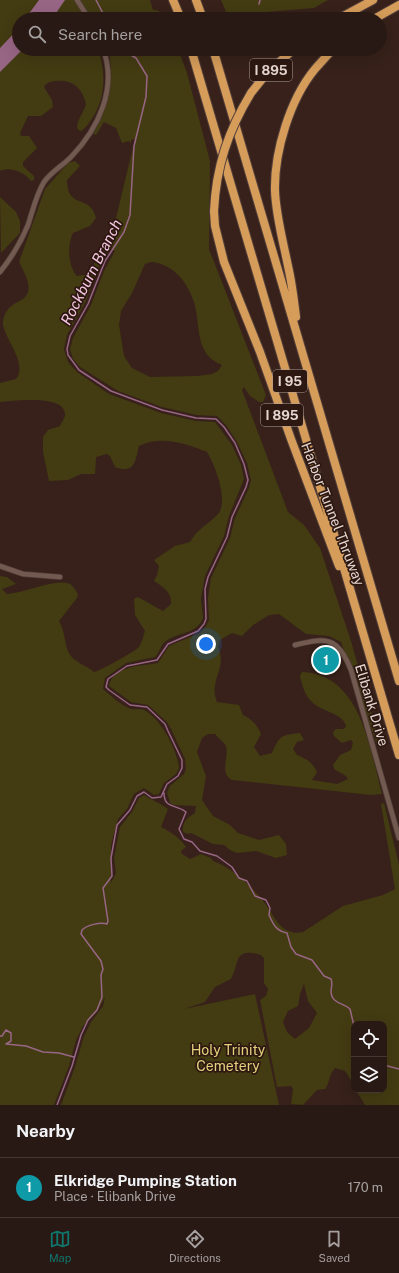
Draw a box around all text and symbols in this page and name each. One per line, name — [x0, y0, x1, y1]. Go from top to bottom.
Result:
search box — [12, 12, 387, 56]
icon: search — [26, 23, 48, 45]
text: Search here — [58, 26, 142, 43]
road number: I 895 — [250, 59, 292, 81]
water label: Rockburn Branch — [57, 216, 125, 328]
road number: I 95 — [273, 370, 307, 392]
road number: I 895 — [261, 404, 303, 426]
street label: Harbor Tunnel Thruway — [298, 440, 368, 588]
your location — [196, 634, 216, 654]
pin: 1 — [313, 645, 339, 675]
street label: Elibank Drive — [352, 662, 392, 748]
map controls — [351, 1021, 387, 1093]
button: locate — [351, 1021, 387, 1057]
park label: Holy Trinity Cemetery — [191, 1042, 266, 1074]
button: layers — [351, 1057, 387, 1093]
text: Nearby — [16, 1121, 75, 1141]
text: Elkridge Pumping Station — [54, 1172, 237, 1189]
text: 1 — [26, 1180, 32, 1195]
text: 170 m — [348, 1180, 383, 1195]
text: Place · Elibank Drive — [54, 1189, 176, 1204]
tab: Map — [49, 1228, 71, 1264]
tab: Directions — [169, 1228, 221, 1264]
tab: Saved — [319, 1228, 350, 1264]

